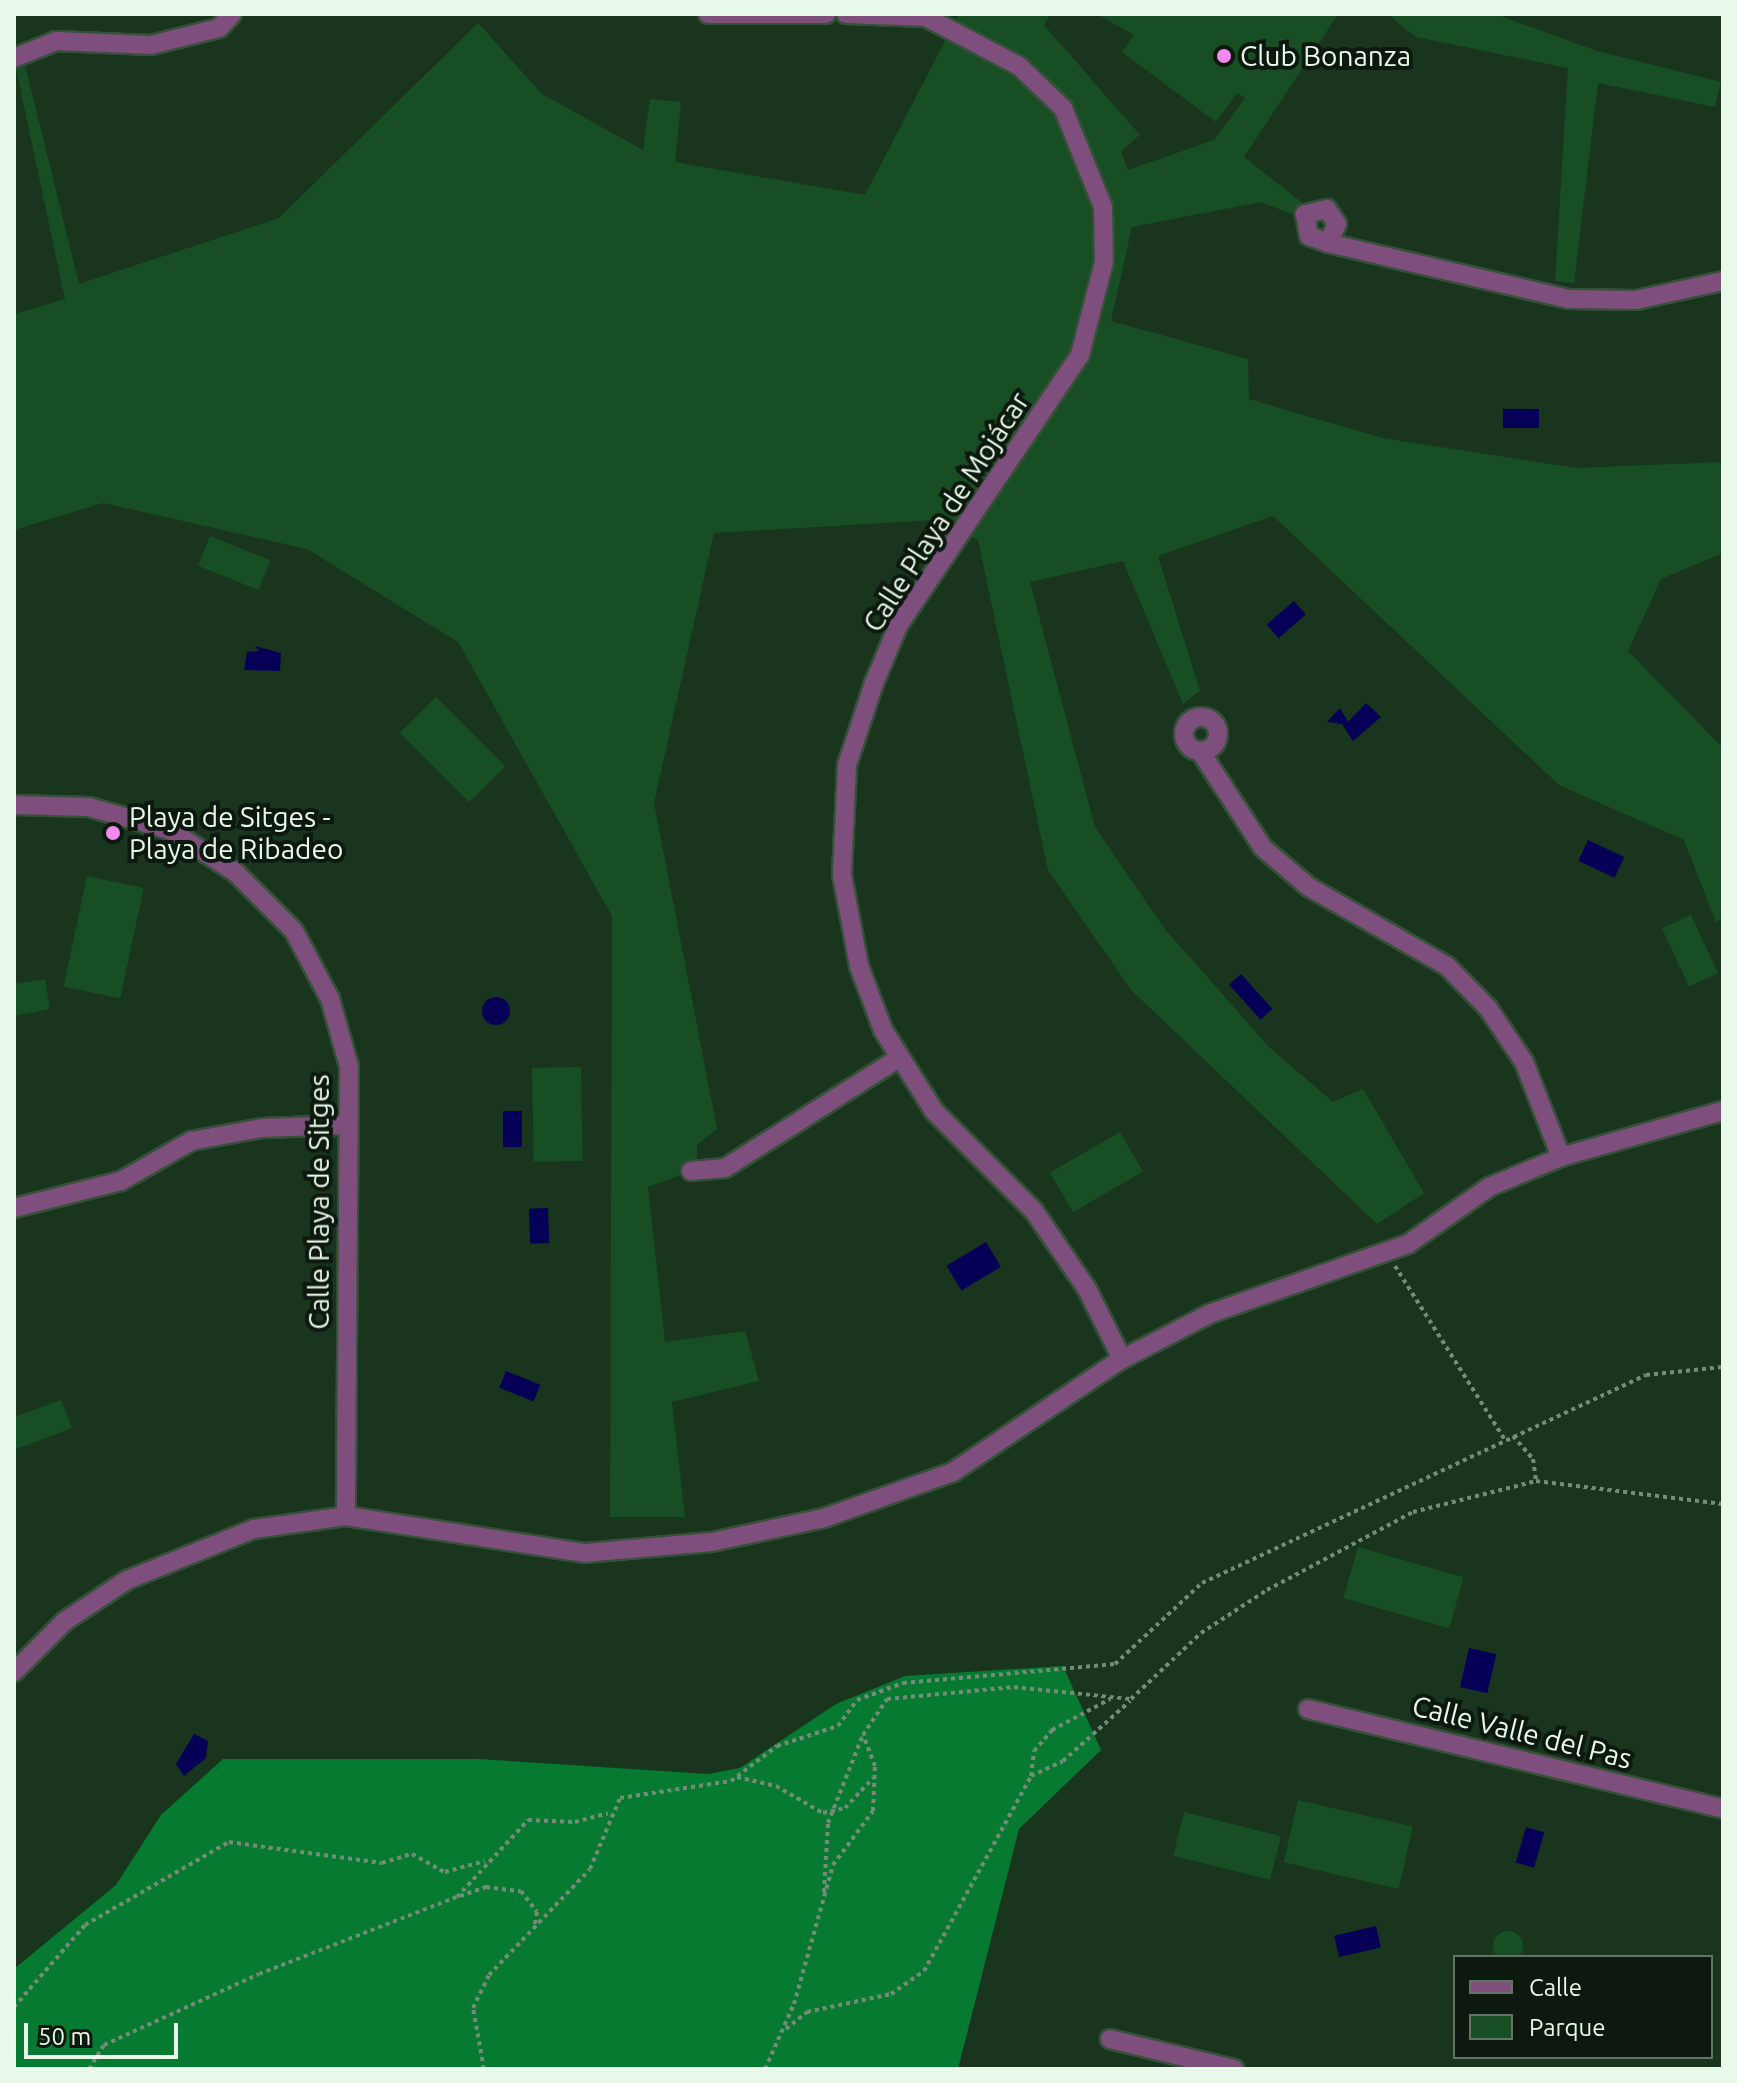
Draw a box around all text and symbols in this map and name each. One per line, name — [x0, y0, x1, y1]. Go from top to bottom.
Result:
place label: Club Bonanza — [1240, 39, 1411, 73]
marker: Club Bonanza — [1215, 47, 1233, 65]
street label: Calle Playa de Mojácar — [856, 386, 1036, 638]
place label: Playa de Sitges - Playa de Ribadeo — [129, 800, 343, 866]
marker: Playa de Sitges - Playa de Ribadeo — [104, 824, 122, 842]
street label: Calle Playa de Sitges — [302, 1074, 336, 1330]
street label: Calle Valle del Pas — [1409, 1688, 1635, 1776]
legend — [1453, 1955, 1713, 2059]
text: Calle — [1529, 1974, 1582, 2001]
scale bar — [28, 2007, 182, 2057]
text: Parque — [1529, 2014, 1606, 2041]
text: 50 m — [38, 2023, 91, 2050]

